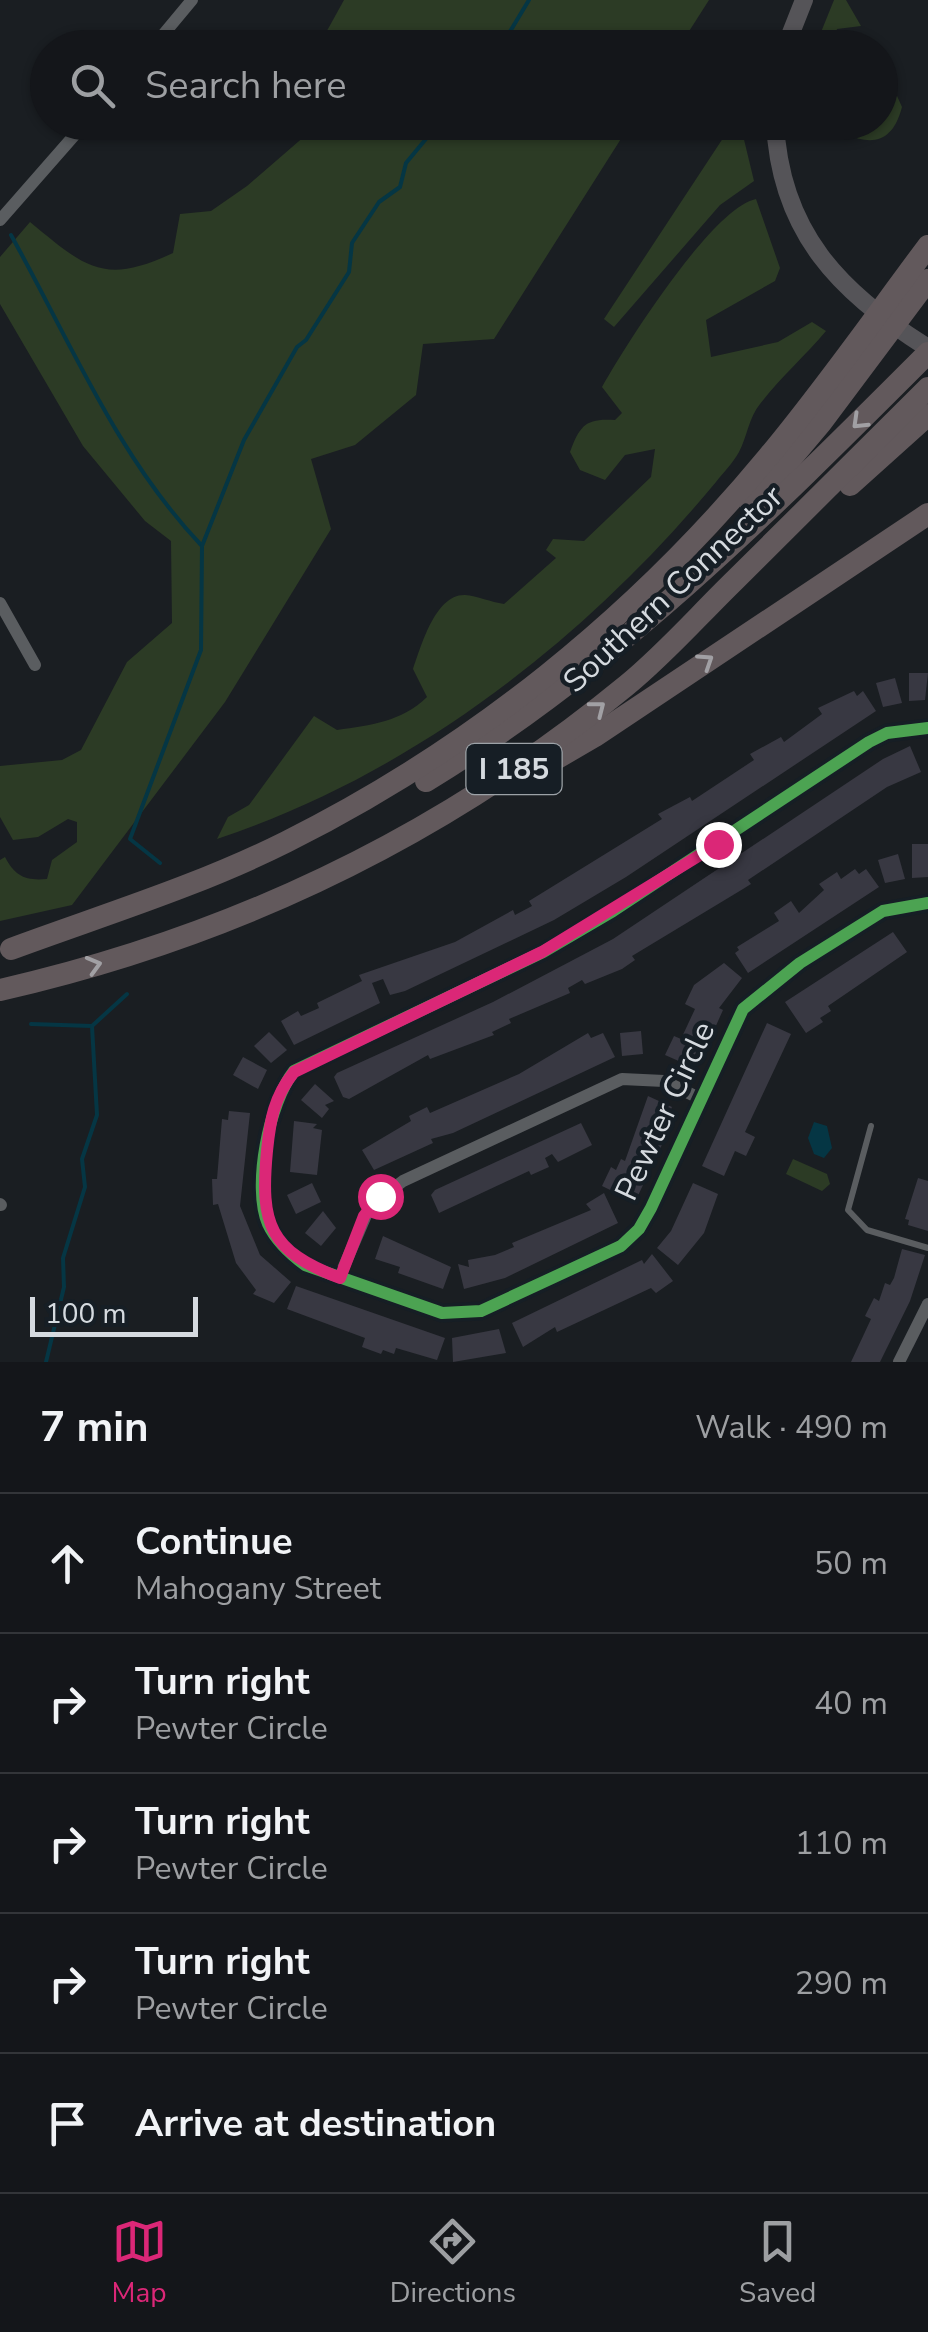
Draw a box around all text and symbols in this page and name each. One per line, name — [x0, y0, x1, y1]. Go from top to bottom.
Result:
search box — [30, 30, 898, 140]
icon: search — [65, 58, 120, 113]
text: Search here — [145, 60, 346, 111]
one-way arrow — [852, 410, 870, 428]
street label: Southern Connector — [554, 475, 793, 702]
one-way arrow — [695, 655, 714, 673]
one-way arrow — [587, 702, 605, 719]
road number: I 185 — [466, 744, 562, 794]
route end — [696, 822, 742, 868]
one-way arrow — [85, 956, 103, 977]
street label: Pewter Circle — [605, 1015, 725, 1207]
route start — [358, 1174, 404, 1220]
scale bar — [30, 1292, 198, 1336]
text: 100 m — [45, 1295, 127, 1333]
text: 7 min — [40, 1399, 149, 1456]
text: Walk · 490 m — [695, 1406, 888, 1449]
text: Continue — [135, 1516, 293, 1567]
icon: ahead — [40, 1536, 95, 1591]
text: 50 m — [814, 1542, 888, 1585]
text: Mahogany Street — [135, 1567, 381, 1610]
text: Turn right — [135, 1656, 310, 1707]
icon: right — [40, 1676, 95, 1731]
text: 40 m — [814, 1682, 888, 1725]
text: Pewter Circle — [135, 1707, 328, 1750]
text: Turn right — [135, 1796, 310, 1847]
icon: right — [40, 1816, 95, 1871]
text: 110 m — [795, 1822, 888, 1865]
text: Pewter Circle — [135, 1847, 328, 1890]
text: Turn right — [135, 1936, 310, 1987]
icon: right — [40, 1956, 95, 2011]
text: 290 m — [795, 1962, 888, 2005]
text: Pewter Circle — [135, 1987, 328, 2030]
icon: arrive — [40, 2096, 95, 2151]
text: Arrive at destination — [135, 2098, 496, 2149]
tab: Map — [112, 2214, 167, 2312]
tab: Directions — [390, 2214, 516, 2312]
tab: Saved — [739, 2214, 816, 2312]

